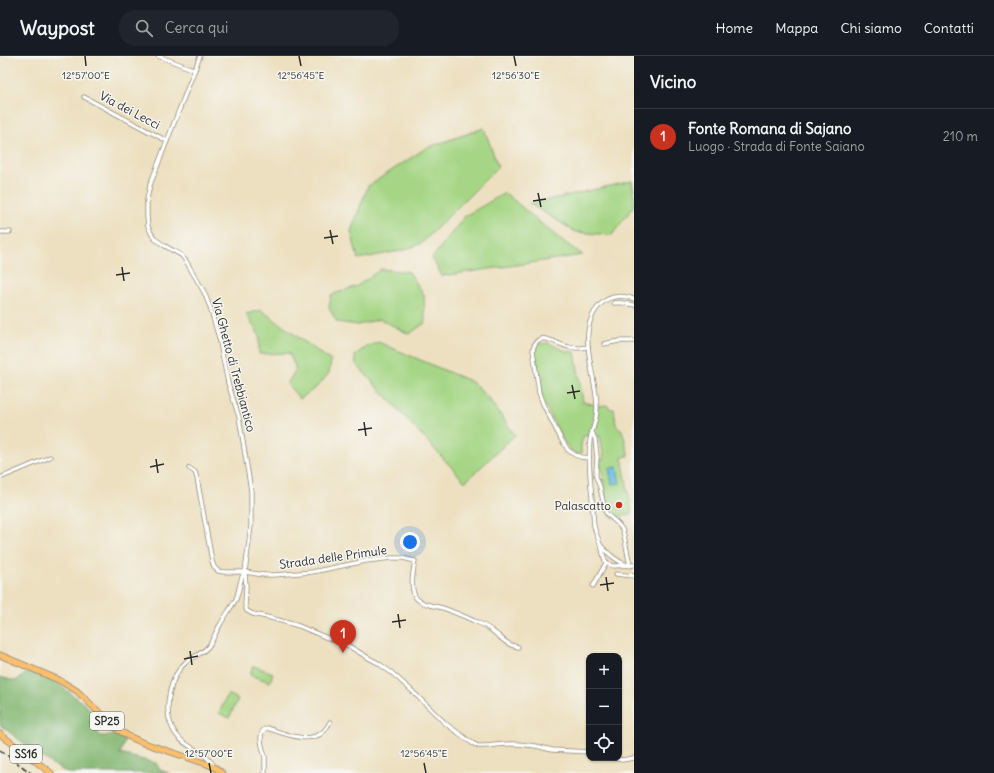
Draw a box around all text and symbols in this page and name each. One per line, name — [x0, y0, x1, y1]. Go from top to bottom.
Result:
search box — [119, 10, 399, 46]
text: Waypost — [20, 16, 95, 40]
icon: search — [133, 17, 155, 39]
text: Cerca qui — [165, 18, 228, 37]
text: Home — [715, 19, 753, 37]
text: Mappa — [775, 19, 818, 37]
text: Chi siamo — [840, 19, 902, 37]
text: Contatti — [924, 19, 974, 37]
text: 12°57'00"E — [62, 69, 110, 82]
text: 12°56'45"E — [278, 69, 324, 82]
text: 12°56'30"E — [492, 69, 540, 82]
text: Vicino — [650, 71, 696, 93]
street label: Via dei Lecci — [97, 88, 163, 132]
text: Fonte Romana di Sajano — [688, 119, 851, 138]
text: 1 — [660, 128, 666, 145]
text: 210 m — [943, 128, 978, 145]
text: Luogo · Strada di Fonte Saiano — [688, 138, 865, 155]
street label: Via Ghetto di Trebbiantico — [209, 297, 259, 434]
place label: Palascatto — [555, 498, 611, 513]
marker: Palascatto — [614, 500, 624, 510]
your location — [400, 532, 420, 552]
street label: Strada delle Primule — [278, 542, 388, 572]
pin: 1 — [330, 620, 356, 653]
map controls — [586, 653, 622, 761]
button: + — [586, 653, 622, 689]
button: − — [586, 689, 622, 725]
road number: SP25 — [90, 712, 124, 730]
button: locate — [586, 725, 622, 761]
road number: SS16 — [10, 745, 42, 763]
text: 12°57'00"E — [185, 747, 233, 760]
text: 12°56'45"E — [401, 747, 447, 760]

